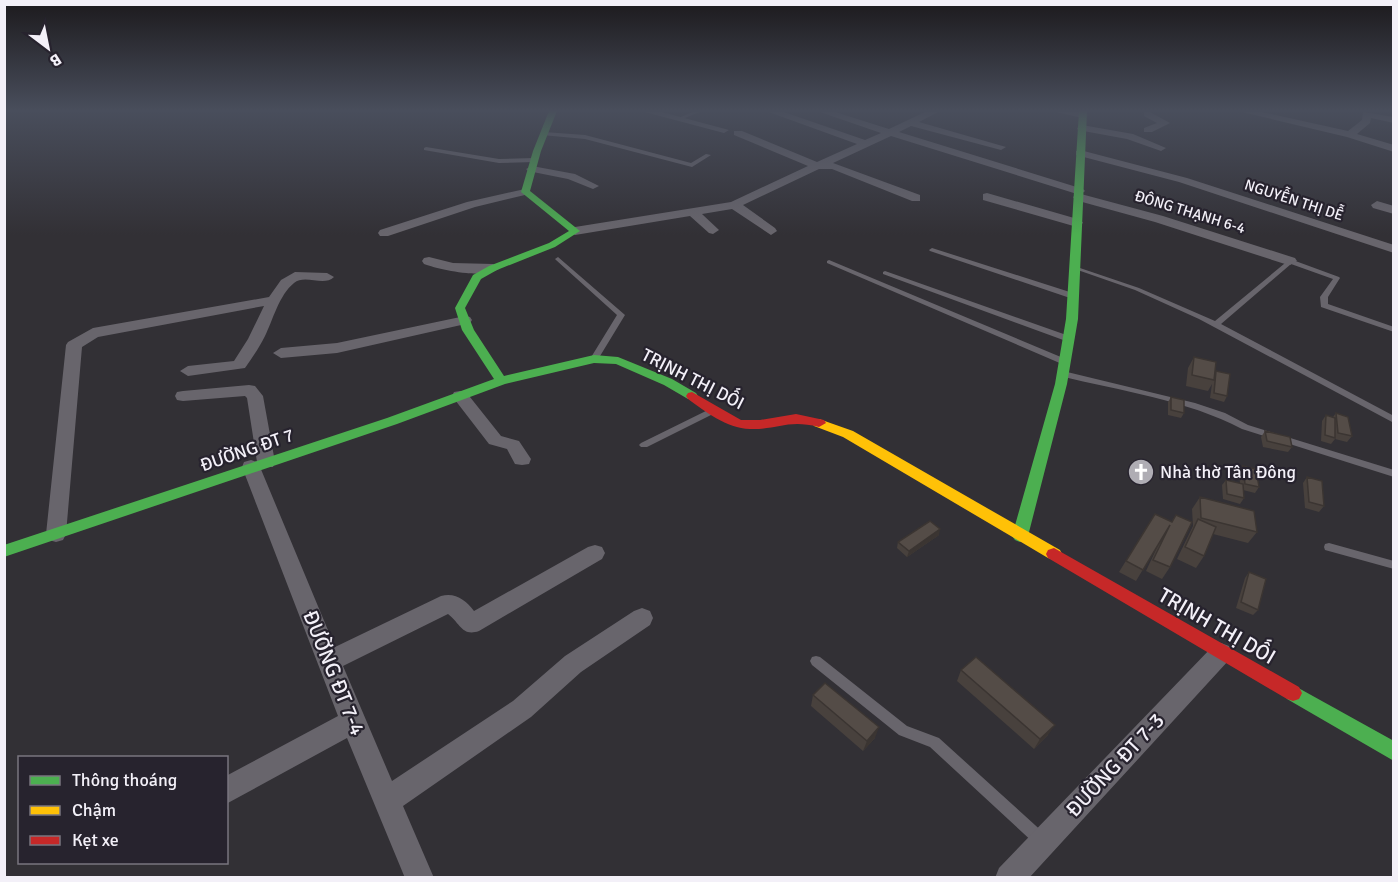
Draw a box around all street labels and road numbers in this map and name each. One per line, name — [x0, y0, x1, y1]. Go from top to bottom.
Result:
street label: NGUYỄN THỊ DỄ — [1242, 172, 1347, 224]
street label: ĐÔNG THẠNH 6-4 — [1133, 186, 1248, 237]
street label: TRỊNH THỊ DỐI — [638, 341, 749, 414]
street label: ĐƯỜNG ĐT 7 — [197, 424, 297, 476]
street label: TRỊNH THỊ DỐI — [1154, 579, 1282, 670]
street label: ĐƯỜNG ĐT 7-4 — [297, 607, 371, 739]
street label: ĐƯỜNG ĐT 7-3 — [1060, 708, 1170, 822]

